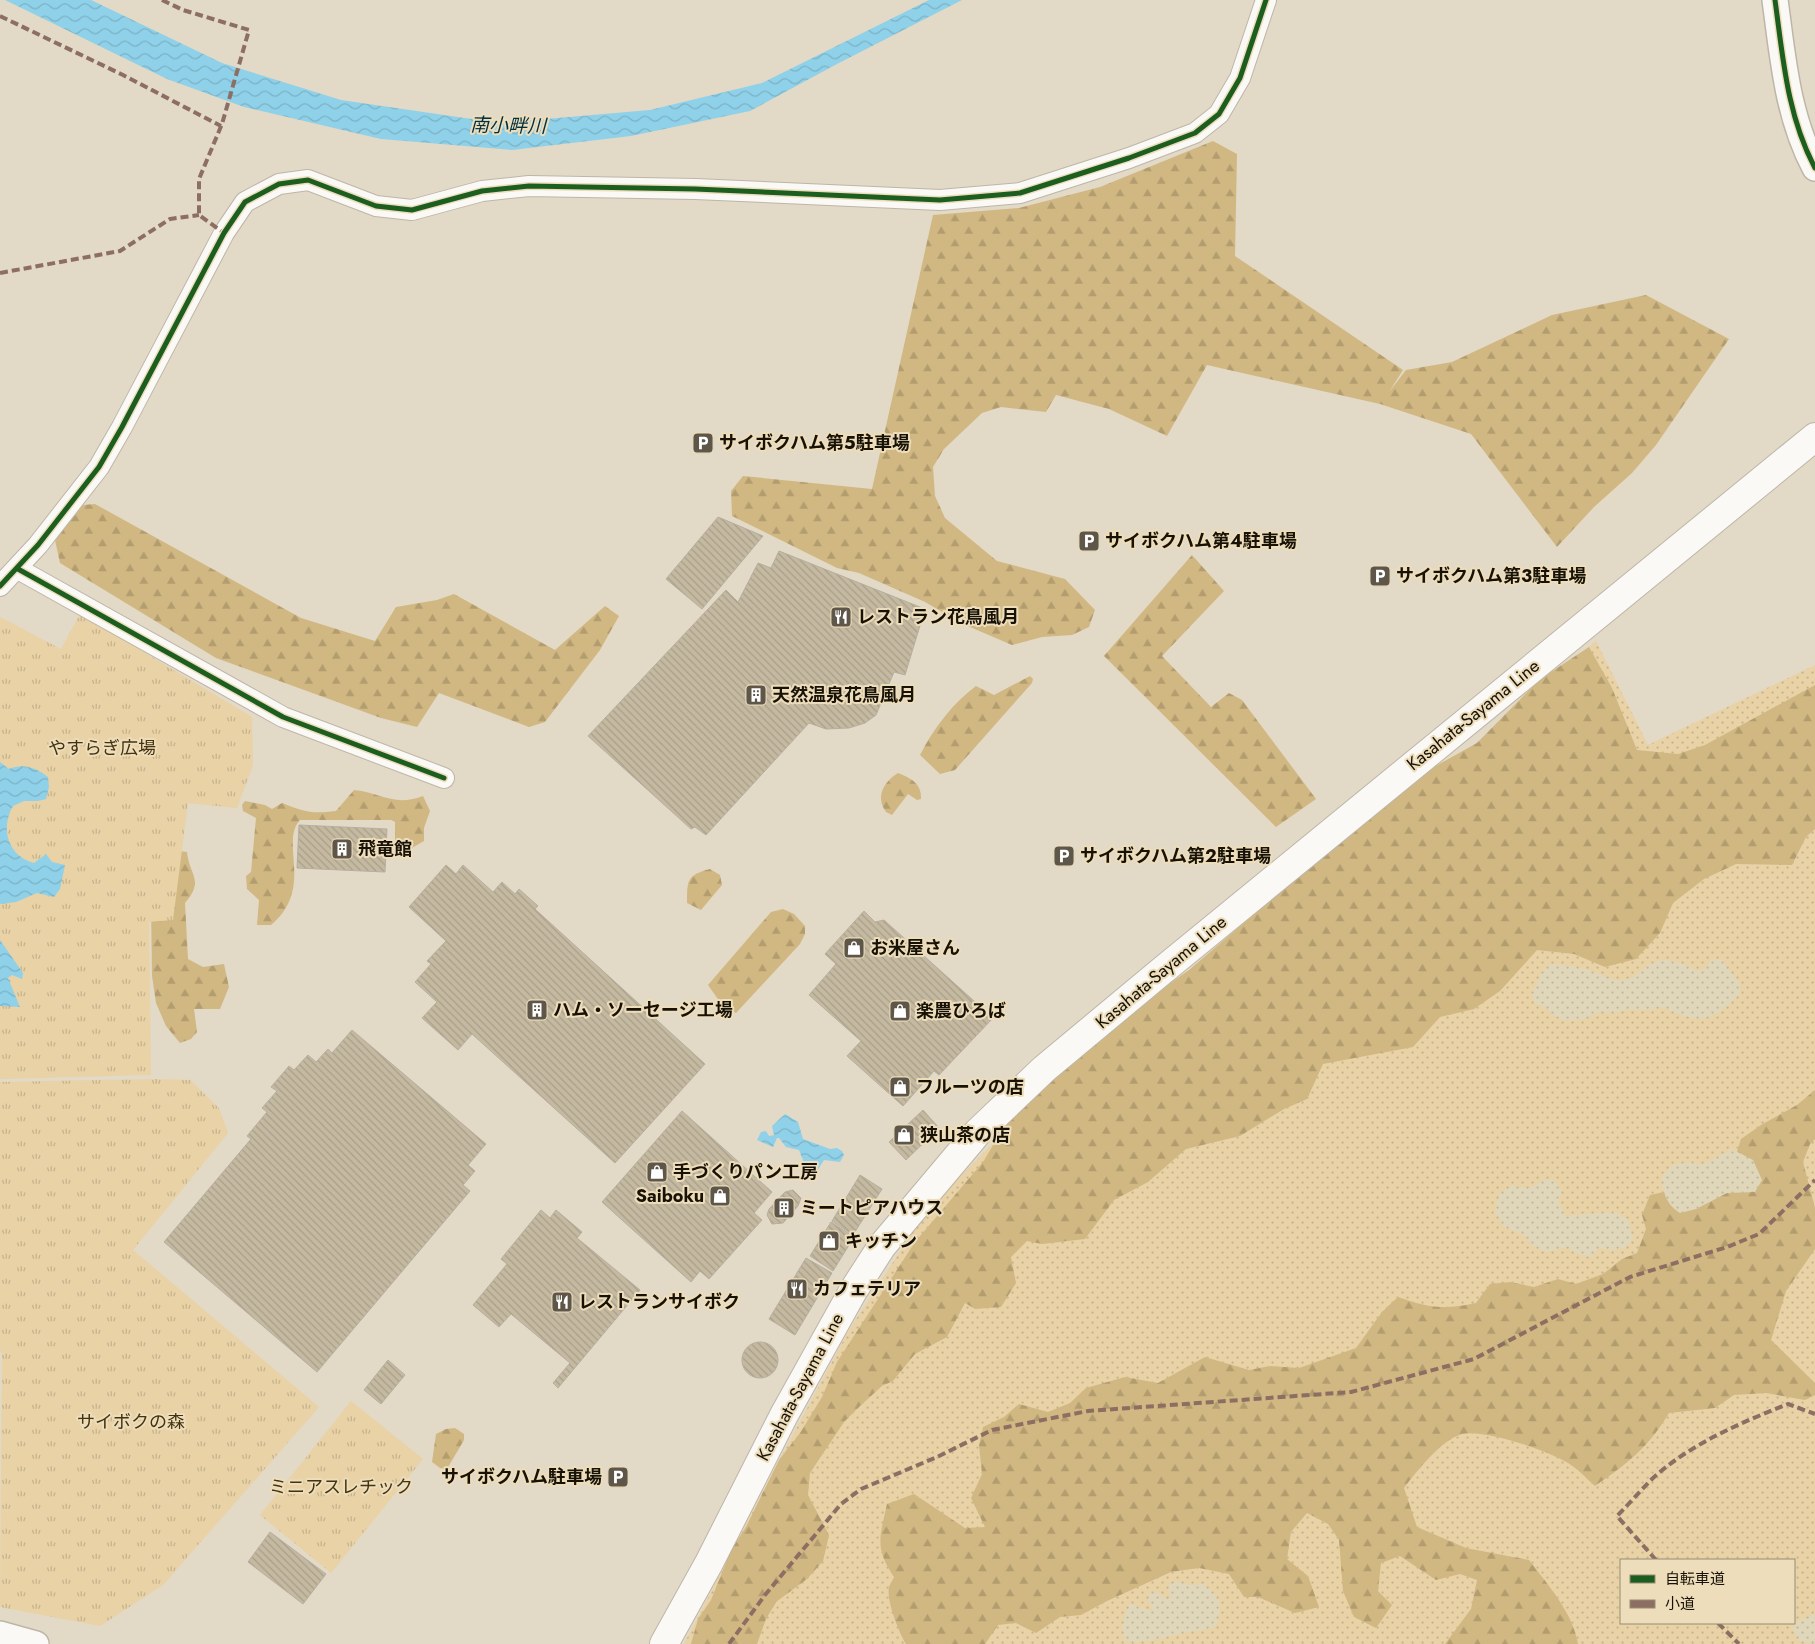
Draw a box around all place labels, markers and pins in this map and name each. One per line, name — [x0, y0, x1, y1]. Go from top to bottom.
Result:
place label: サイボクハム第5駐車場 — [719, 430, 910, 456]
parking icon: サイボクハム第5駐車場 — [691, 431, 715, 455]
place label: サイボクハム第4駐車場 — [1105, 528, 1297, 554]
parking icon: サイボクハム第4駐車場 — [1077, 529, 1101, 553]
place label: サイボクハム第3駐車場 — [1396, 563, 1586, 589]
parking icon: サイボクハム第3駐車場 — [1368, 564, 1392, 588]
place label: レストラン花鳥風月 — [857, 604, 1019, 630]
restaurant icon: レストラン花鳥風月 — [829, 605, 853, 629]
place label: 天然温泉花鳥風月 — [772, 682, 916, 708]
building icon: 天然温泉花鳥風月 — [744, 683, 768, 707]
place label: 飛竜館 — [358, 836, 412, 862]
building icon: 飛竜館 — [330, 837, 354, 861]
place label: サイボクハム第2駐車場 — [1080, 843, 1271, 869]
parking icon: サイボクハム第2駐車場 — [1052, 844, 1076, 868]
place label: お米屋さん — [870, 935, 960, 961]
shop icon: お米屋さん — [842, 936, 866, 960]
place label: ハム・ソーセージ工場 — [553, 997, 733, 1023]
building icon: ハム・ソーセージ工場 — [525, 998, 549, 1022]
place label: 楽農ひろば — [916, 998, 1006, 1024]
shop icon: 楽農ひろば — [888, 999, 912, 1023]
place label: フルーツの店 — [916, 1074, 1024, 1100]
shop icon: フルーツの店 — [888, 1075, 912, 1099]
place label: 狭山茶の店 — [920, 1122, 1010, 1148]
shop icon: 狭山茶の店 — [892, 1123, 916, 1147]
place label: 手づくりパン工房 — [673, 1159, 818, 1185]
shop icon: 手づくりパン工房 — [645, 1160, 669, 1184]
place label: Saiboku — [636, 1183, 704, 1209]
shop icon: Saiboku — [708, 1184, 732, 1208]
place label: ミートピアハウス — [800, 1195, 943, 1221]
building icon: ミートピアハウス — [772, 1196, 796, 1220]
place label: キッチン — [845, 1228, 917, 1254]
shop icon: キッチン — [817, 1229, 841, 1253]
place label: カフェテリア — [813, 1276, 921, 1302]
restaurant icon: カフェテリア — [785, 1277, 809, 1301]
place label: レストランサイボク — [578, 1289, 740, 1315]
restaurant icon: レストランサイボク — [550, 1290, 574, 1314]
place label: サイボクハム駐車場 — [441, 1464, 602, 1490]
parking icon: サイボクハム駐車場 — [606, 1465, 630, 1489]

